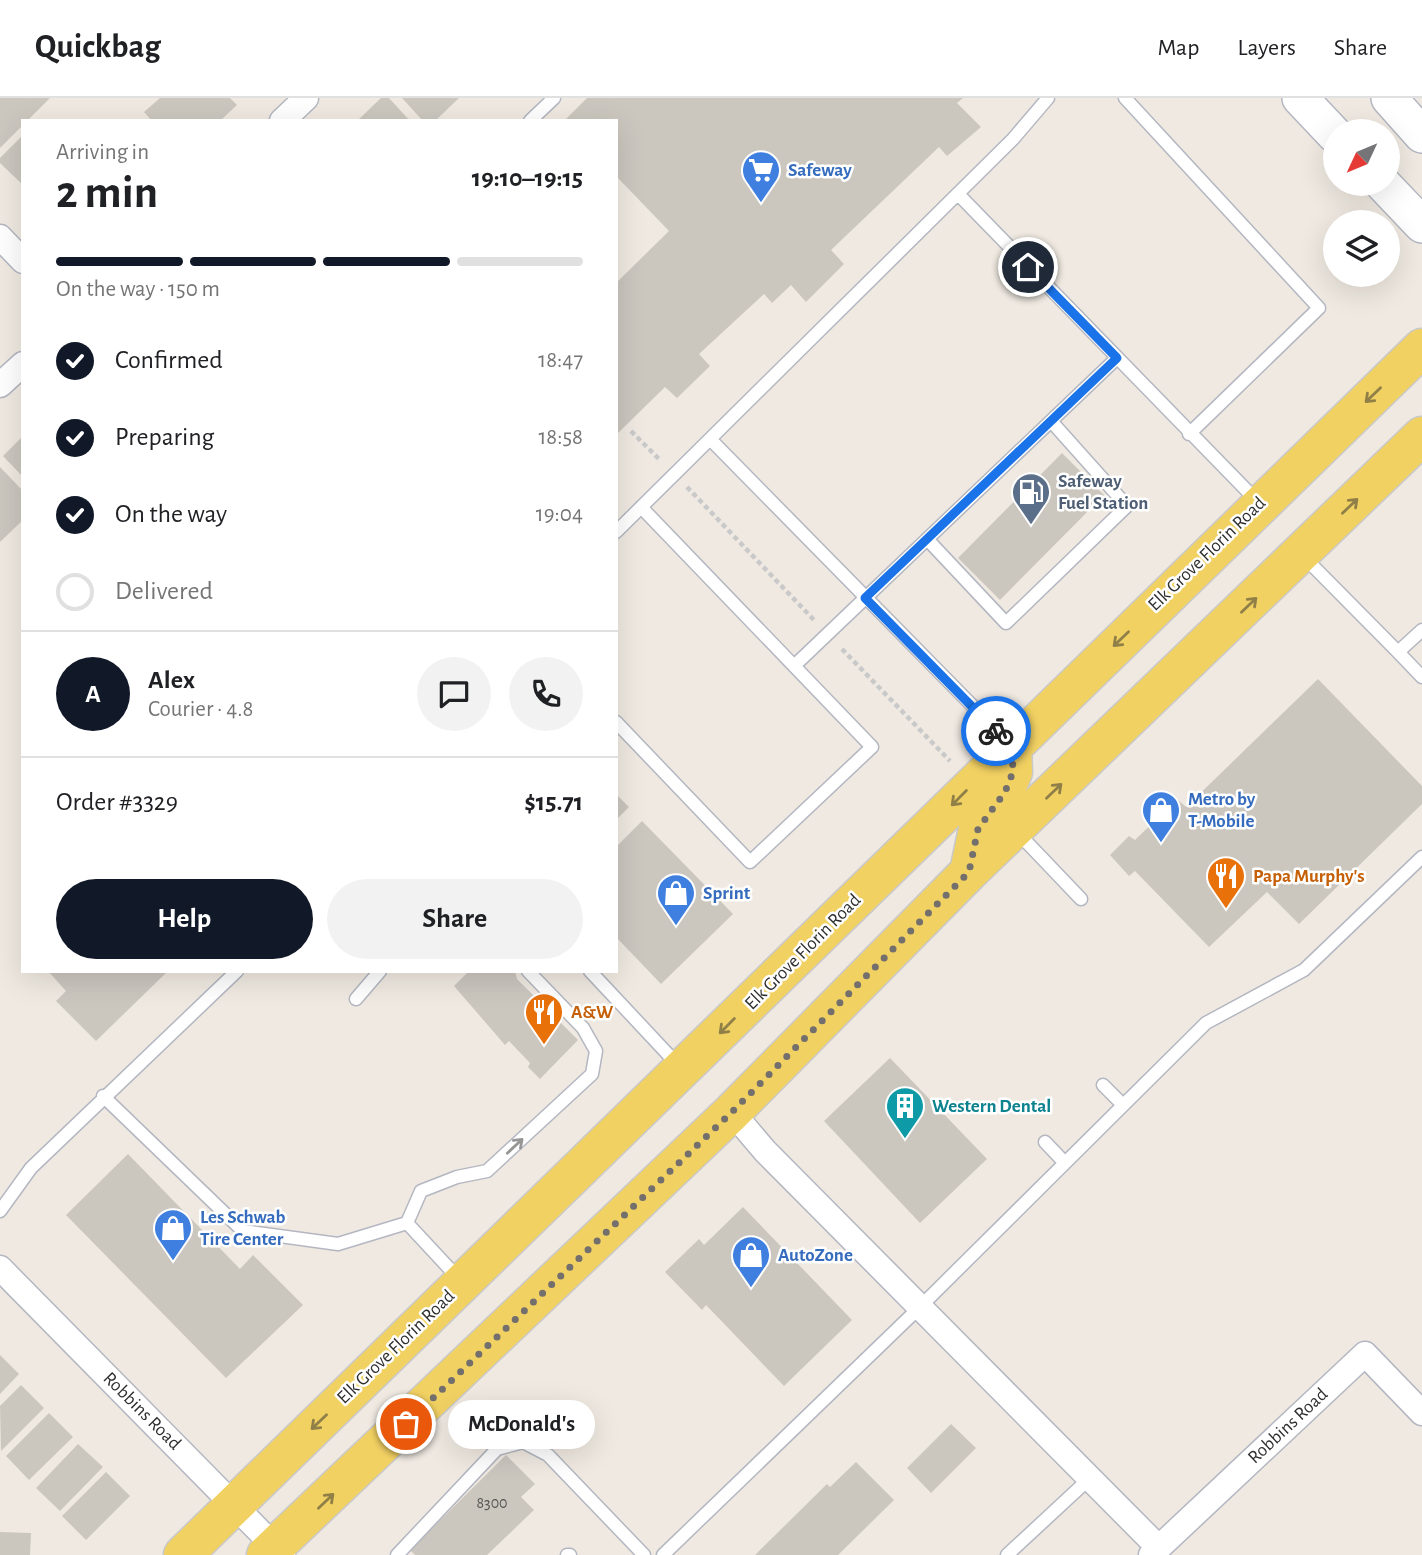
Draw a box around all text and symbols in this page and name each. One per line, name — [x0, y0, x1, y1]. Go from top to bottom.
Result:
text: Quickbag — [35, 31, 161, 64]
text: Map — [1157, 36, 1199, 60]
text: Layers — [1237, 36, 1296, 60]
text: Share — [1334, 36, 1387, 60]
north arrow — [1323, 119, 1400, 196]
map controls — [1323, 119, 1400, 287]
text: Arriving in — [56, 141, 149, 164]
supermarket icon: Safeway — [740, 149, 782, 204]
place label: Safeway — [788, 161, 852, 180]
text: 19:10–19:15 — [472, 165, 583, 191]
text: 2 min — [56, 170, 158, 216]
button: layers — [1323, 210, 1400, 287]
pin — [998, 237, 1058, 297]
icon: home — [1009, 248, 1047, 286]
text: On the way · 150 m — [56, 278, 220, 301]
icon: check — [56, 342, 94, 380]
text: Confirmed — [115, 347, 223, 373]
text: 18:47 — [538, 349, 583, 372]
one-way arrow — [1365, 386, 1382, 403]
icon: check — [56, 419, 94, 457]
text: Preparing — [115, 424, 214, 450]
text: 18:58 — [538, 426, 583, 449]
fuel station icon: Safeway Fuel Station — [1010, 471, 1052, 526]
place label: Safeway Fuel Station — [1058, 472, 1148, 513]
street label: Elk Grove Florin Road — [1145, 493, 1269, 615]
icon: check — [56, 496, 94, 534]
one-way arrow — [1341, 498, 1358, 515]
text: On the way — [115, 501, 227, 527]
text: 19:04 — [536, 503, 583, 526]
text: Delivered — [115, 578, 213, 604]
one-way arrow — [1240, 597, 1257, 614]
one-way arrow — [1113, 630, 1130, 647]
button: chat — [417, 657, 491, 731]
button: phone — [509, 657, 583, 731]
text: Alex — [148, 667, 195, 693]
text: A — [85, 681, 101, 707]
courier — [961, 696, 1031, 766]
text: Courier · 4.8 — [148, 698, 253, 721]
icon: bike — [977, 712, 1015, 750]
one-way arrow — [1045, 783, 1062, 800]
text: Order #3329 — [56, 789, 178, 815]
text: $15.71 — [524, 789, 583, 815]
one-way arrow — [951, 789, 968, 806]
shop icon: Metro by T-Mobile — [1140, 789, 1182, 844]
place label: Metro by T-Mobile — [1188, 790, 1256, 831]
restaurant icon: Papa Murphy's — [1205, 855, 1247, 910]
place label: Papa Murphy's — [1253, 867, 1365, 886]
shop icon: Sprint — [655, 872, 697, 927]
button: Help — [56, 879, 313, 959]
button: Share — [327, 879, 583, 959]
place label: Sprint — [703, 884, 751, 903]
street label: Elk Grove Florin Road — [741, 890, 865, 1014]
restaurant icon: A&W — [523, 991, 565, 1046]
place label: A&W — [571, 1003, 614, 1022]
one-way arrow — [719, 1018, 736, 1035]
building icon: Western Dental — [884, 1085, 926, 1140]
place label: Western Dental — [932, 1097, 1051, 1116]
one-way arrow — [506, 1137, 523, 1154]
shop icon: Les Schwab Tire Center — [152, 1207, 194, 1262]
place label: Les Schwab Tire Center — [200, 1208, 286, 1249]
shop icon: AutoZone — [730, 1234, 772, 1289]
place label: AutoZone — [778, 1246, 853, 1265]
street label: Elk Grove Florin Road — [334, 1286, 458, 1408]
street label: Robbins Road — [100, 1369, 185, 1454]
street label: Robbins Road — [1245, 1384, 1332, 1467]
pin — [376, 1394, 436, 1454]
callout: McDonald's — [448, 1400, 595, 1448]
icon: bag — [387, 1405, 425, 1443]
one-way arrow — [311, 1413, 328, 1430]
text: McDonald's — [468, 1413, 575, 1436]
one-way arrow — [317, 1492, 334, 1509]
house number: 8300 — [476, 1495, 508, 1511]

